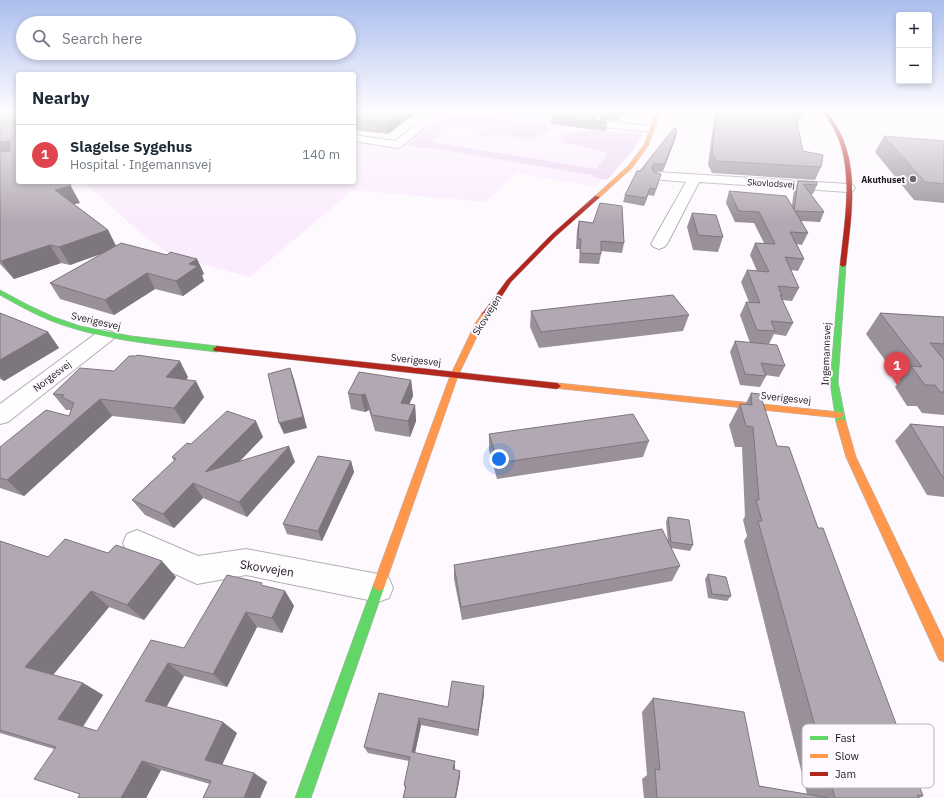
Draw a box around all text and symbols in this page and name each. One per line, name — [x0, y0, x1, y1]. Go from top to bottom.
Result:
map controls — [896, 12, 932, 84]
button: + — [896, 12, 932, 48]
search box — [16, 16, 356, 60]
icon: search — [30, 27, 52, 49]
text: Search here — [62, 29, 142, 48]
button: − — [896, 48, 932, 84]
text: Nearby — [32, 87, 90, 109]
text: Slagelse Sygehus — [70, 137, 192, 156]
text: 1 — [41, 146, 49, 163]
text: 140 m — [302, 146, 340, 163]
text: Hospital · Ingemannsvej — [70, 156, 211, 173]
place label: Akuthuset — [861, 174, 906, 185]
marker: Akuthuset — [908, 174, 918, 184]
street label: Skovlodsvej — [747, 176, 795, 190]
street label: Skovvejen — [469, 292, 505, 338]
street label: Sverigesvej — [70, 309, 122, 333]
street label: Ingemannsvej — [818, 322, 834, 386]
street label: Sverigesvej — [390, 351, 442, 369]
pin: 1 — [884, 352, 910, 385]
street label: Norgesvej — [30, 357, 74, 395]
street label: Sverigesvej — [760, 389, 812, 407]
your location — [489, 449, 509, 469]
street label: Skovvejen — [239, 556, 295, 580]
legend — [802, 724, 934, 788]
text: Fast — [835, 731, 856, 745]
text: Slow — [835, 749, 859, 763]
text: Jam — [835, 767, 856, 781]

